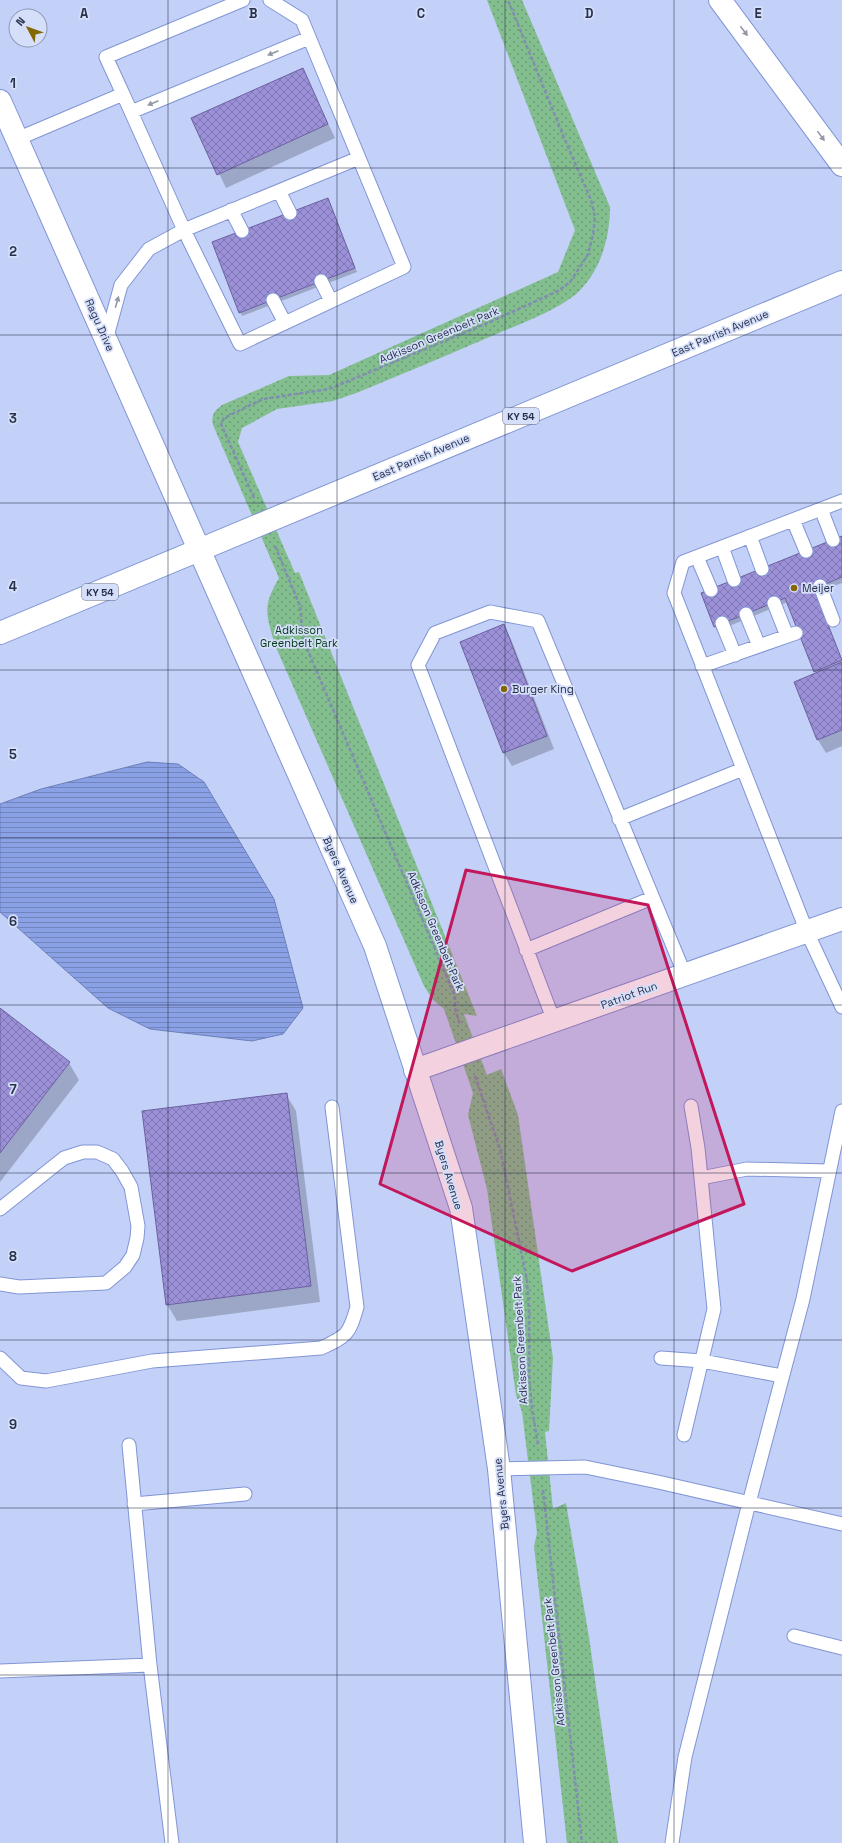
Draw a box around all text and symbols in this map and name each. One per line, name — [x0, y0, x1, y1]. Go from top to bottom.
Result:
text: A — [80, 5, 89, 22]
text: B — [249, 5, 258, 22]
text: C — [417, 5, 425, 22]
text: D — [585, 5, 594, 22]
text: E — [754, 5, 762, 22]
north arrow — [8, 8, 48, 48]
text: N — [13, 14, 28, 29]
one-way arrow — [740, 26, 748, 36]
one-way arrow — [268, 50, 279, 56]
text: 1 — [10, 75, 16, 92]
one-way arrow — [147, 101, 159, 107]
one-way arrow — [817, 130, 825, 141]
text: 2 — [9, 243, 17, 260]
one-way arrow — [114, 296, 120, 308]
street label: Ragu Drive — [82, 297, 118, 353]
street label: Adkisson Greenbelt Park — [377, 303, 501, 367]
street label: East Parrish Avenue — [669, 306, 771, 360]
road number: KY 54 — [503, 408, 539, 424]
text: 3 — [9, 410, 17, 427]
street label: East Parrish Avenue — [370, 430, 472, 484]
text: 4 — [9, 578, 17, 595]
place label: Meijer — [802, 581, 834, 595]
marker: Meijer — [789, 583, 799, 593]
road number: KY 54 — [82, 584, 118, 600]
park label: Adkisson Greenbelt Park — [260, 623, 338, 650]
place label: Burger King — [512, 682, 574, 696]
marker: Burger King — [499, 684, 509, 694]
text: 5 — [9, 746, 17, 763]
street label: Byers Avenue — [320, 834, 362, 906]
street label: Adkisson Greenbelt Park — [404, 869, 468, 993]
text: 6 — [9, 913, 17, 930]
street label: Patriot Run — [599, 978, 659, 1012]
text: 7 — [9, 1081, 17, 1098]
street label: Byers Avenue — [432, 1139, 466, 1211]
text: 8 — [9, 1248, 17, 1265]
street label: Adkisson Greenbelt Park — [510, 1275, 530, 1405]
text: 9 — [9, 1416, 17, 1433]
street label: Byers Avenue — [490, 1458, 512, 1530]
street label: Adkisson Greenbelt Park — [540, 1597, 568, 1727]

